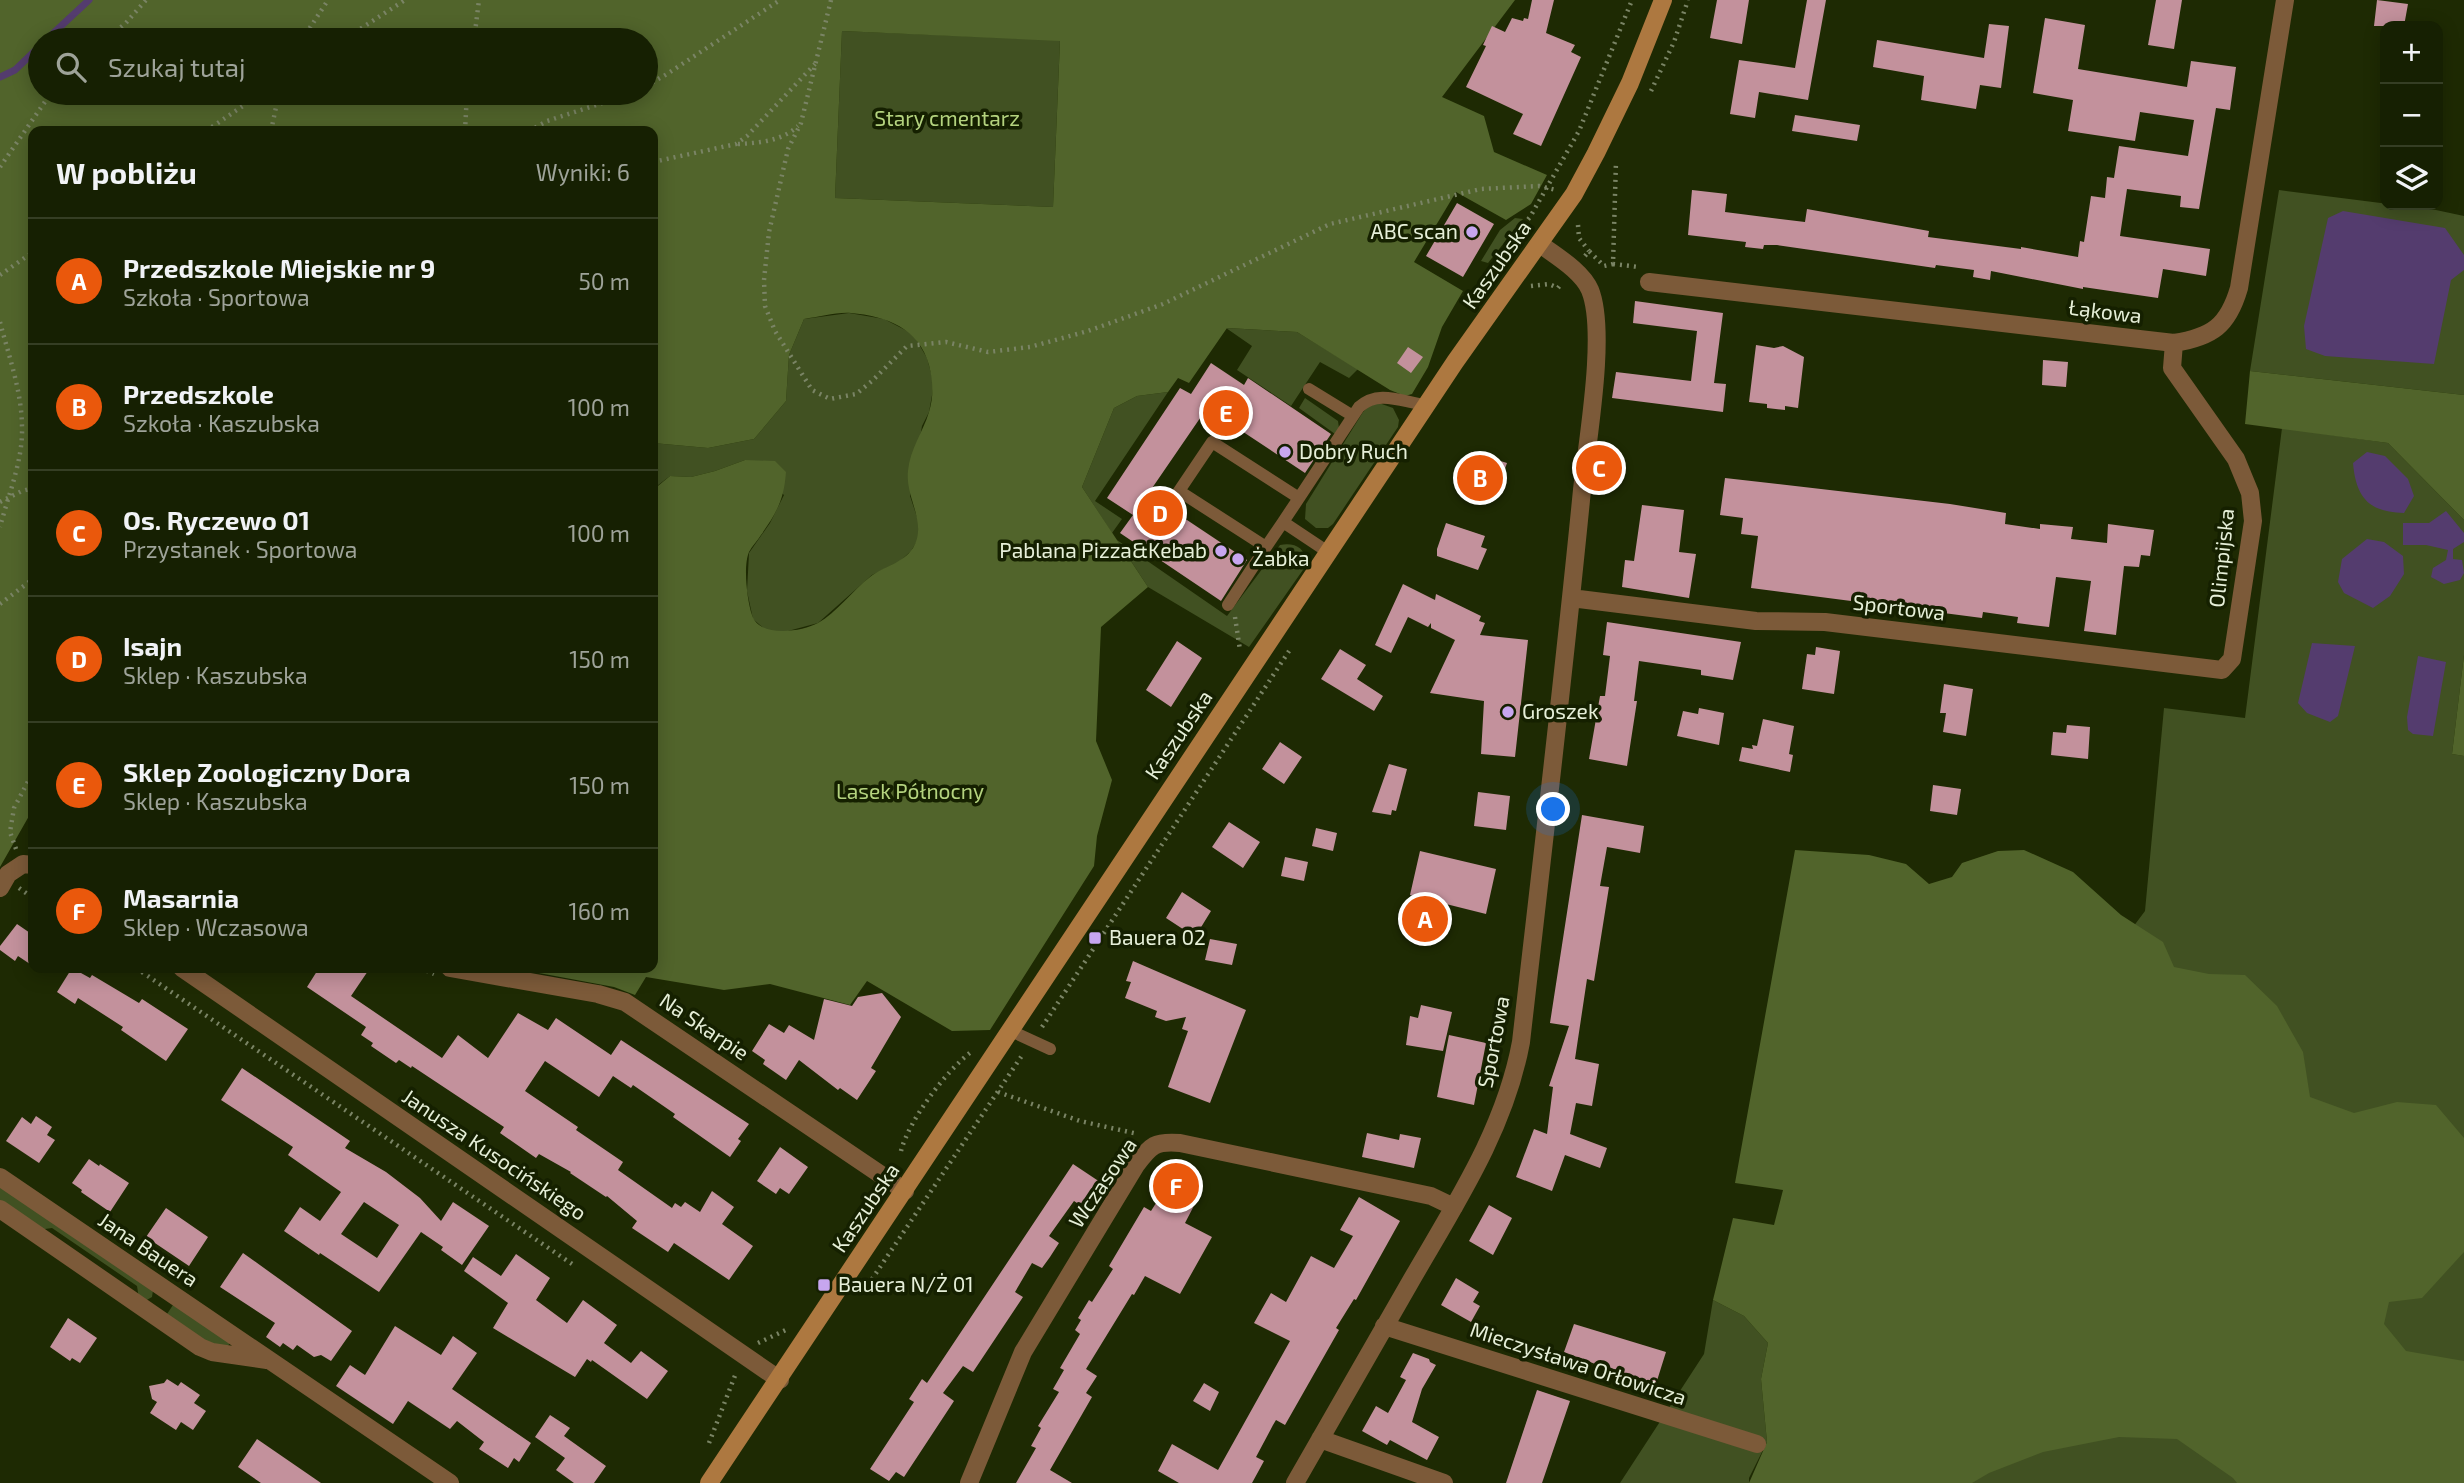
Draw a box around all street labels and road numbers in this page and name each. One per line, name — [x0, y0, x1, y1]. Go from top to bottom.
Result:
street label: Kaszubska — [1456, 215, 1535, 313]
street label: Łąkowa — [2067, 294, 2143, 327]
street label: Olimpijska — [2203, 507, 2239, 609]
street label: Sportowa — [1852, 588, 1947, 625]
street label: Kaszubska — [1139, 685, 1217, 783]
street label: Na Skarpie — [656, 987, 754, 1065]
street label: Sportowa — [1471, 994, 1514, 1090]
street label: Janusza Kusocińskiego — [398, 1083, 592, 1225]
street label: Wczasowa — [1062, 1132, 1141, 1232]
street label: Kaszubska — [826, 1158, 904, 1256]
street label: Jana Bauera — [94, 1206, 203, 1291]
street label: Mieczysława Orłowicza — [1467, 1316, 1690, 1409]

